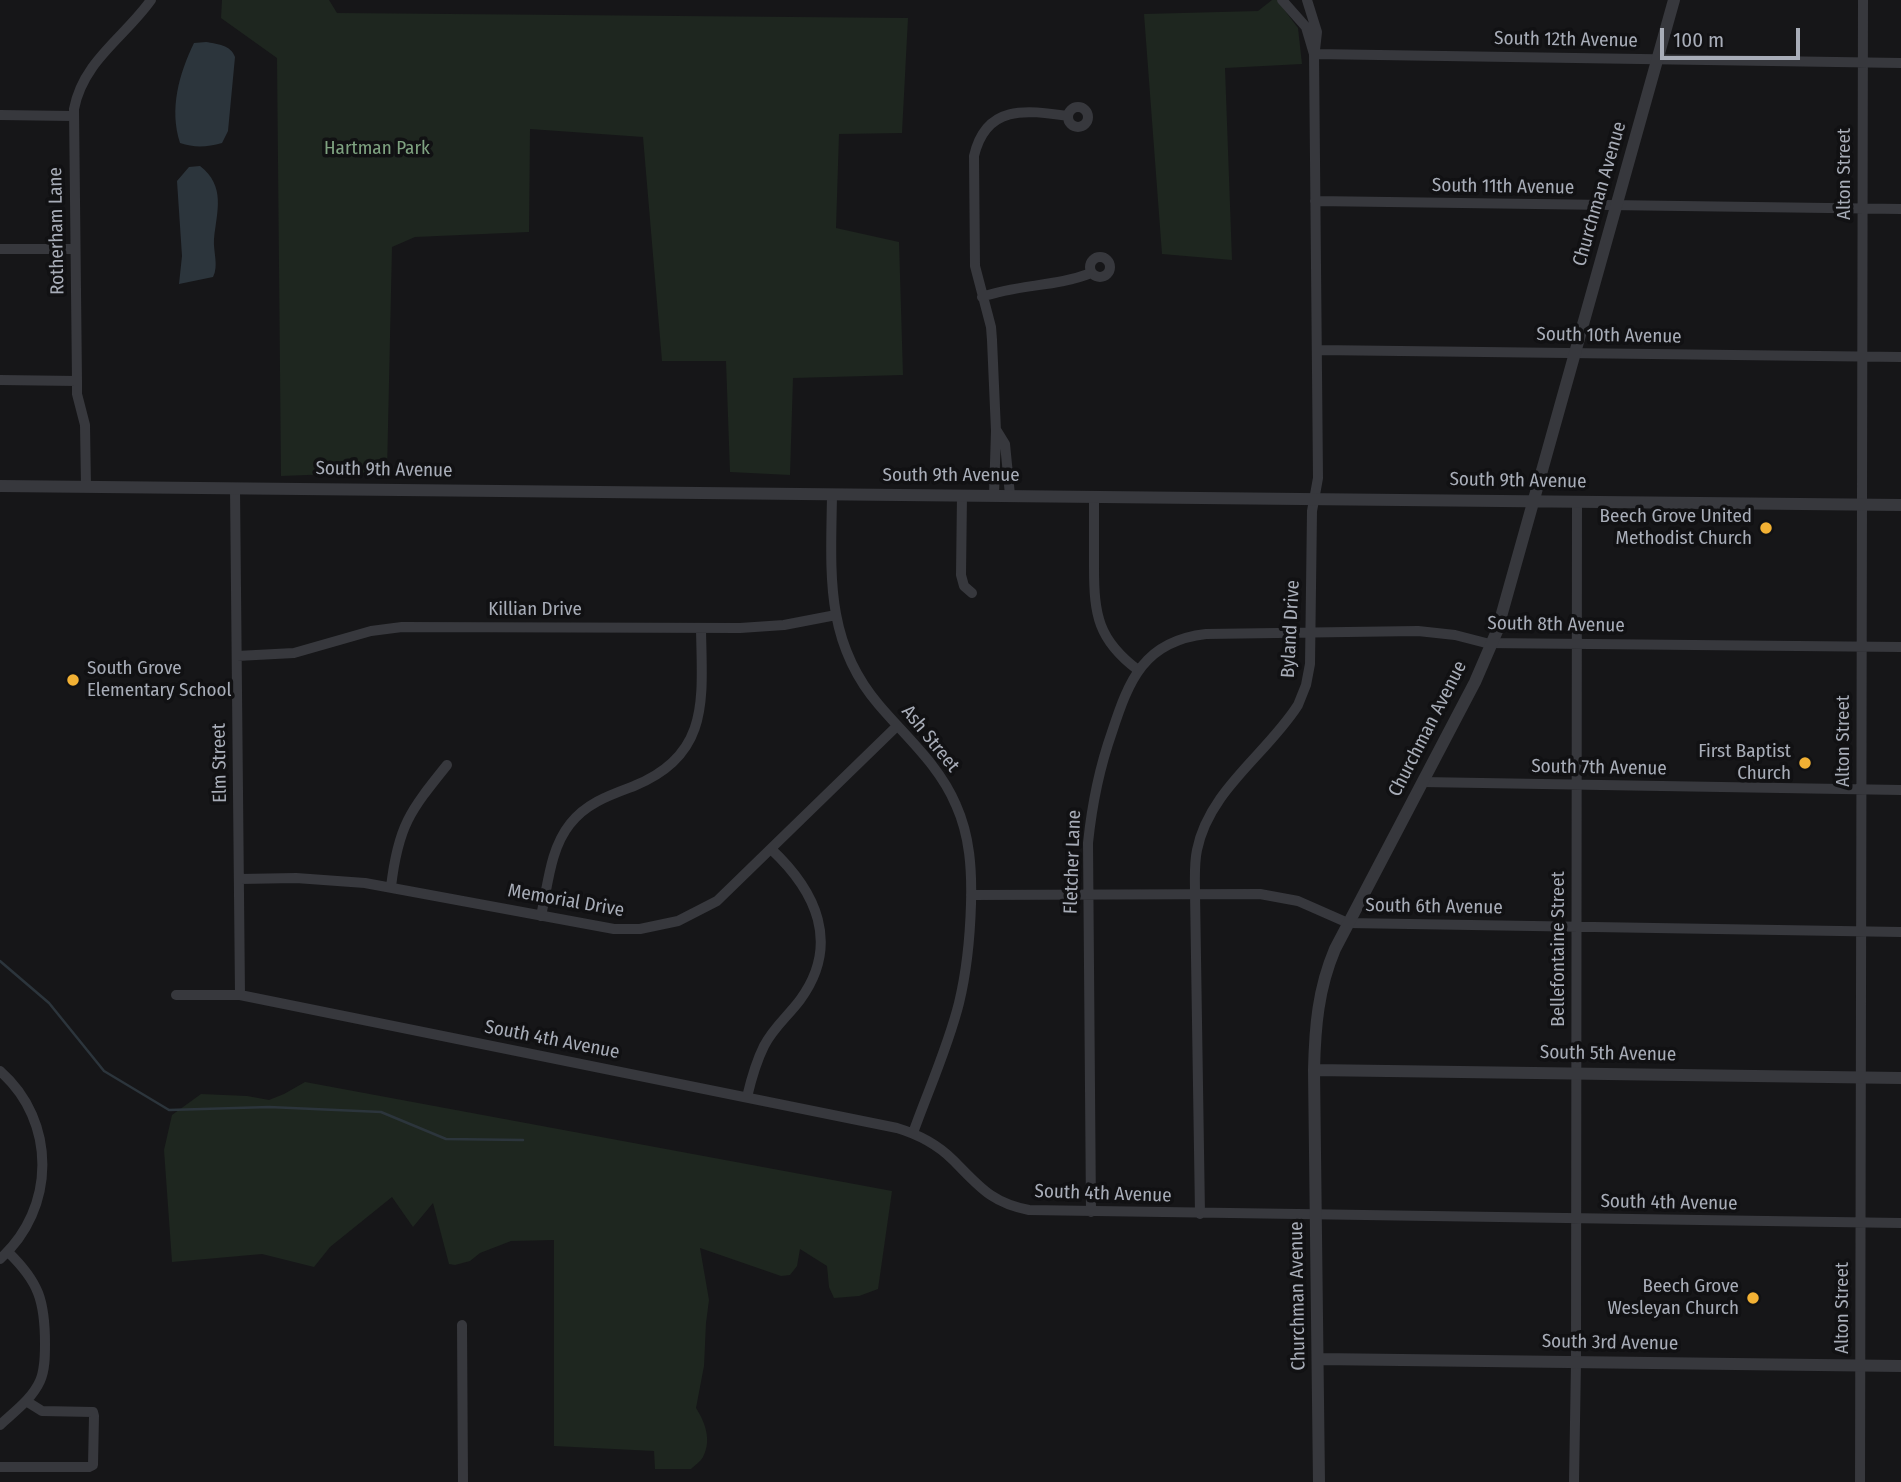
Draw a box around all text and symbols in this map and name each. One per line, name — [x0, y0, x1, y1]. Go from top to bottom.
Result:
scale bar — [1663, 14, 1803, 58]
street label: South 12th Avenue — [1494, 27, 1638, 53]
text: 100 m — [1673, 27, 1724, 53]
street label: Churchman Avenue — [1568, 119, 1632, 269]
street label: Alton Street — [1834, 128, 1856, 220]
park label: Hartman Park — [324, 138, 430, 160]
street label: Rotherham Lane — [44, 167, 70, 295]
street label: South 11th Avenue — [1432, 174, 1574, 200]
street label: South 10th Avenue — [1536, 323, 1682, 349]
street label: South 9th Avenue — [315, 457, 453, 483]
street label: South 9th Avenue — [882, 465, 1020, 487]
street label: South 9th Avenue — [1449, 468, 1587, 494]
place label: Beech Grove United Methodist Church — [1600, 506, 1752, 550]
marker: Beech Grove United Methodist Church — [1758, 520, 1774, 536]
street label: Byland Drive — [1277, 579, 1305, 679]
street label: Killian Drive — [488, 599, 582, 621]
street label: South 8th Avenue — [1487, 612, 1625, 638]
street label: Churchman Avenue — [1384, 657, 1472, 801]
place label: South Grove Elementary School — [87, 658, 232, 702]
marker: South Grove Elementary School — [65, 672, 81, 688]
street label: Alton Street — [1833, 695, 1855, 787]
street label: Ash Street — [896, 701, 964, 777]
street label: Elm Street — [208, 723, 232, 803]
place label: First Baptist Church — [1698, 741, 1791, 785]
street label: South 7th Avenue — [1531, 755, 1667, 781]
marker: First Baptist Church — [1797, 755, 1813, 771]
street label: Fletcher Lane — [1060, 810, 1086, 914]
street label: Bellefontaine Street — [1548, 871, 1570, 1027]
street label: Memorial Drive — [506, 880, 626, 922]
street label: South 6th Avenue — [1365, 894, 1503, 920]
street label: South 4th Avenue — [483, 1016, 621, 1064]
street label: South 5th Avenue — [1540, 1041, 1676, 1067]
street label: South 4th Avenue — [1034, 1180, 1172, 1208]
street label: South 4th Avenue — [1600, 1190, 1738, 1216]
street label: Churchman Avenue — [1285, 1221, 1311, 1371]
street label: Alton Street — [1832, 1262, 1854, 1354]
place label: Beech Grove Wesleyan Church — [1608, 1276, 1739, 1320]
marker: Beech Grove Wesleyan Church — [1745, 1290, 1761, 1306]
street label: South 3rd Avenue — [1542, 1330, 1678, 1356]

